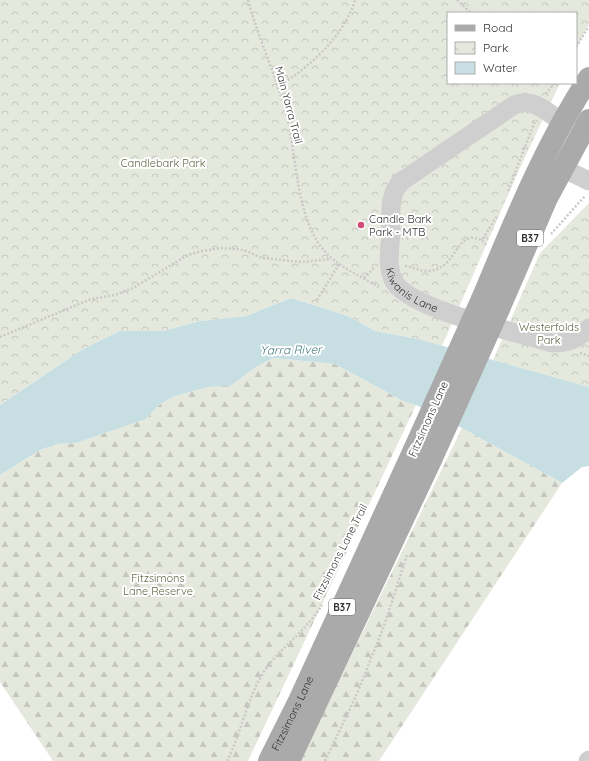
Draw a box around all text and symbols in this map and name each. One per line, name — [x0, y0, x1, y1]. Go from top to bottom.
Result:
legend — [447, 12, 577, 84]
text: Road — [483, 20, 513, 35]
text: Park — [483, 40, 508, 55]
text: Water — [483, 60, 518, 75]
street label: Main Yarra Trail — [272, 65, 306, 145]
park label: Candlebark Park — [120, 156, 206, 170]
place label: Candle Bark Park - MTB — [369, 212, 432, 239]
marker: Candle Bark Park - MTB — [356, 220, 366, 230]
road number: B37 — [517, 230, 543, 246]
street label: Kiwanis Lane — [383, 266, 440, 315]
park label: Westerfolds Park — [519, 320, 579, 347]
water label: Yarra River — [260, 341, 323, 358]
street label: Fitzsimons Lane — [405, 379, 451, 459]
street label: Fitzsimons Lane Trail — [310, 502, 370, 602]
park label: Fitzsimons Lane Reserve — [123, 571, 193, 598]
road number: B37 — [329, 599, 355, 615]
street label: Fitzsimons Lane — [268, 674, 316, 753]

